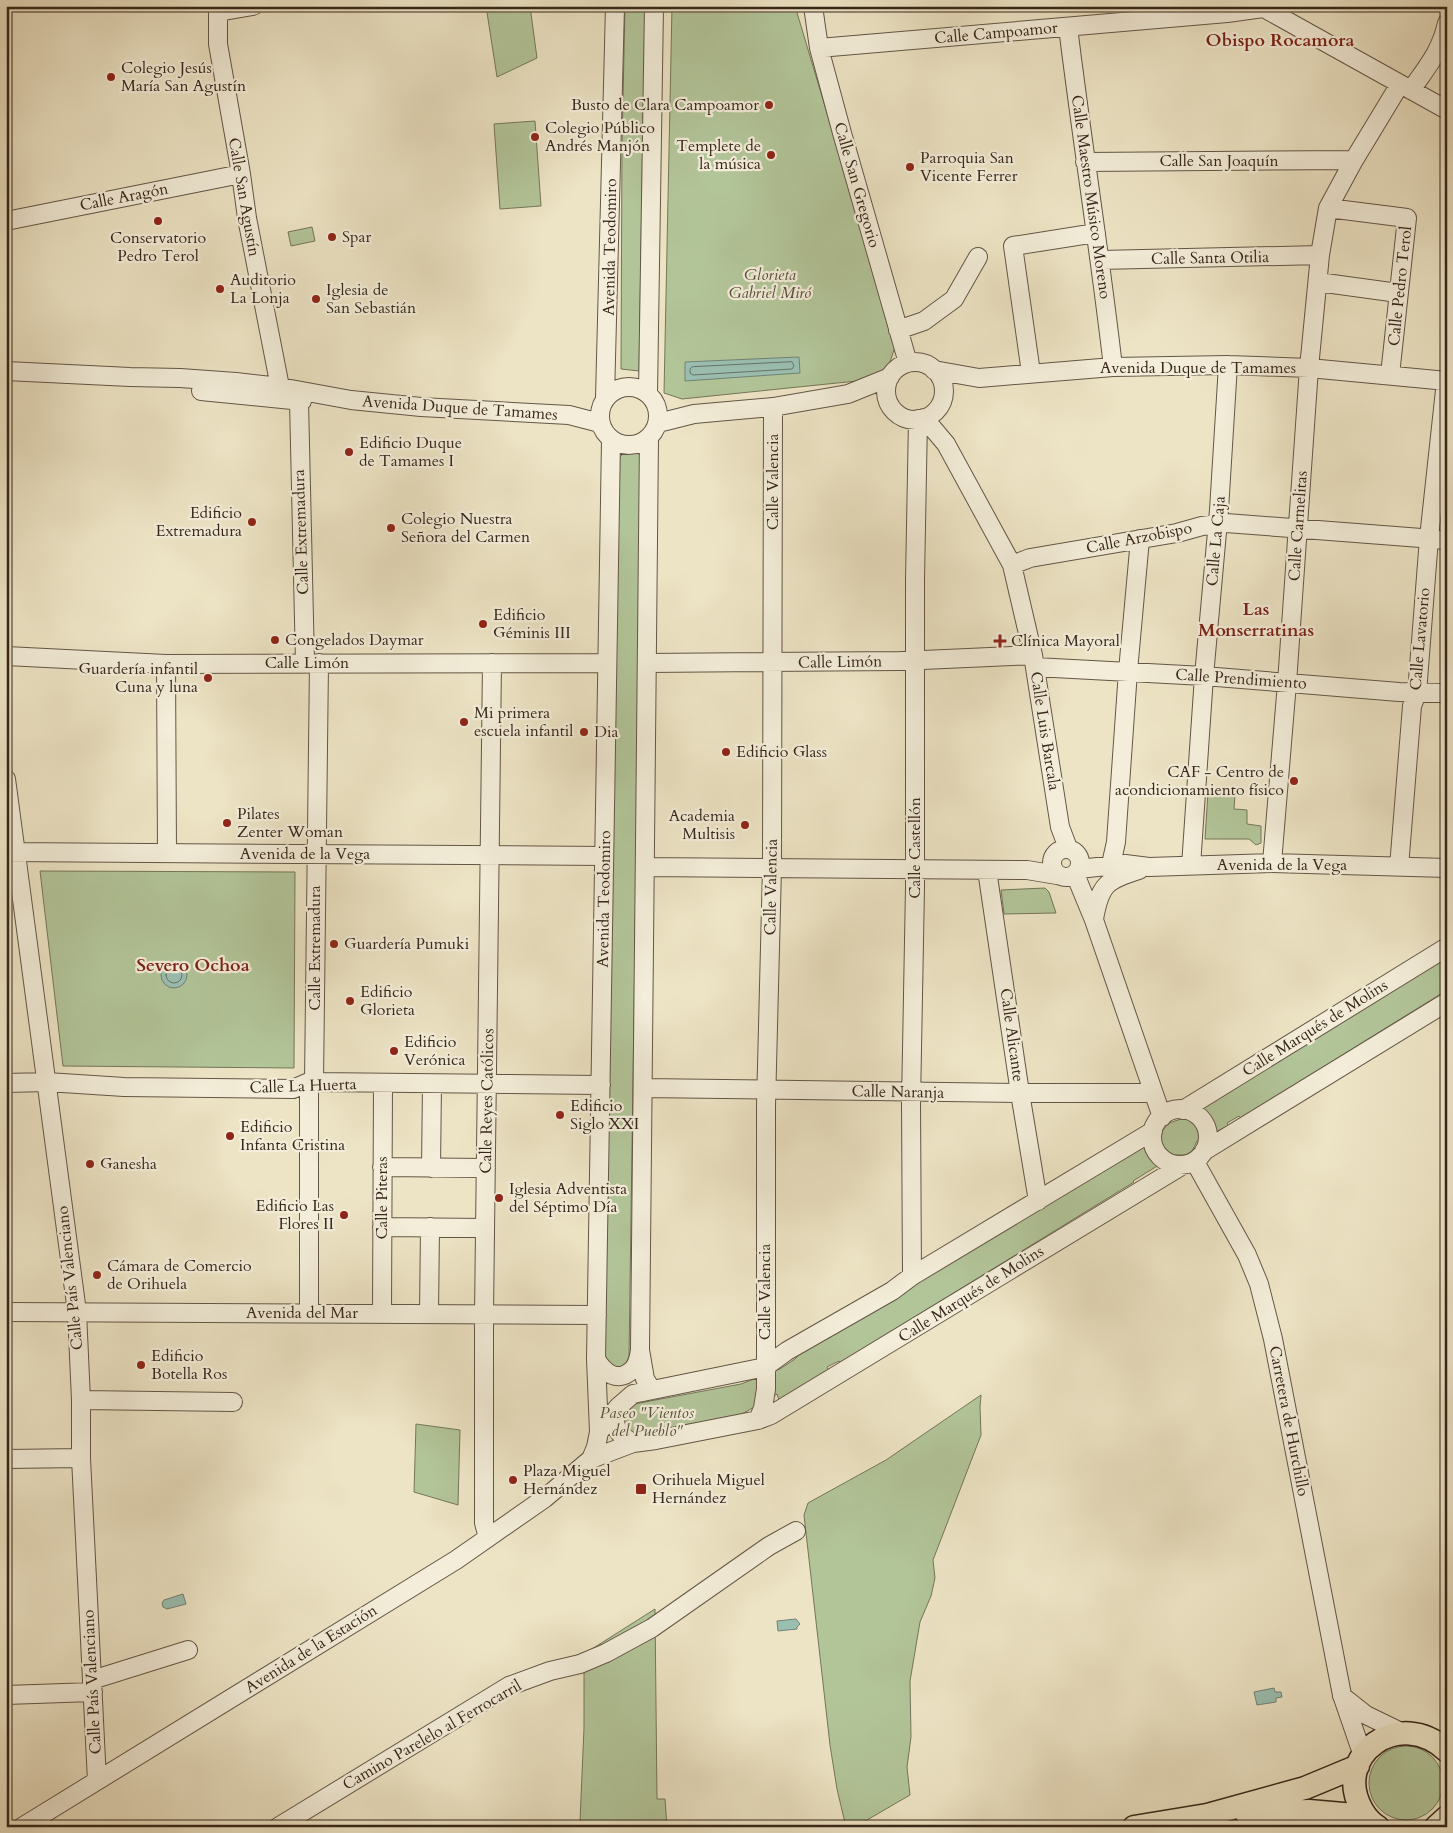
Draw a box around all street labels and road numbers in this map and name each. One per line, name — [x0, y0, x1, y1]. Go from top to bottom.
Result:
street label: Calle Campoamor — [933, 17, 1059, 49]
street label: Calle Maestro Músico Moreno — [1066, 94, 1116, 301]
street label: Calle San Gregorio — [829, 120, 886, 251]
street label: Calle San Agustín — [223, 136, 265, 258]
street label: Calle San Joaquín — [1159, 150, 1279, 172]
street label: Calle Aragón — [78, 178, 170, 216]
street label: Avenida Teodomiro — [598, 178, 622, 316]
street label: Calle Pedro Terol — [1383, 225, 1417, 347]
street label: Calle Santa Otilia — [1151, 246, 1269, 270]
street label: Avenida Duque de Tamames — [1100, 357, 1296, 379]
street label: Avenida Duque de Tamames — [361, 390, 559, 426]
street label: Calle Valencia — [762, 434, 784, 530]
street label: Calle Extremadura — [288, 469, 314, 595]
street label: Calle Carmelitas — [1283, 470, 1313, 582]
street label: Calle La Caja — [1201, 495, 1231, 587]
street label: Calle Arzobispo — [1084, 517, 1194, 559]
street label: Calle Lavatorio — [1405, 586, 1435, 691]
street label: Calle Limón — [798, 650, 882, 674]
street label: Calle Limón — [265, 652, 349, 674]
street label: Calle Prendimiento — [1175, 663, 1308, 695]
street label: Calle Luis Barcala — [1025, 670, 1065, 792]
street label: Calle Castellón — [904, 797, 926, 899]
street label: Avenida Teodomiro — [592, 830, 616, 968]
street label: Calle Valencia — [759, 838, 783, 936]
street label: Avenida de la Vega — [240, 843, 370, 865]
street label: Avenida de la Vega — [1217, 854, 1347, 876]
street label: Calle Extremadura — [304, 885, 326, 1011]
street label: Calle Marqués de Molins — [1238, 974, 1392, 1082]
street label: Calle Alicante — [995, 987, 1029, 1083]
street label: Calle Reyes Católicos — [475, 1028, 499, 1174]
street label: Calle La Huerta — [249, 1073, 357, 1099]
street label: Calle Naranja — [851, 1080, 945, 1104]
street label: Calle Piteras — [371, 1156, 393, 1240]
street label: Calle País Valenciano — [51, 1204, 89, 1351]
street label: Calle Marqués de Molins — [894, 1240, 1048, 1348]
street label: Calle Valencia — [754, 1244, 776, 1340]
street label: Avenida del Mar — [246, 1302, 358, 1324]
street label: Carretera de Hurchillo — [1264, 1344, 1314, 1498]
street label: Avenida de la Estación — [241, 1599, 381, 1699]
street label: Calle País Valenciano — [77, 1609, 107, 1755]
street label: Camino Parelelo al Ferrocarril — [338, 1675, 526, 1795]

